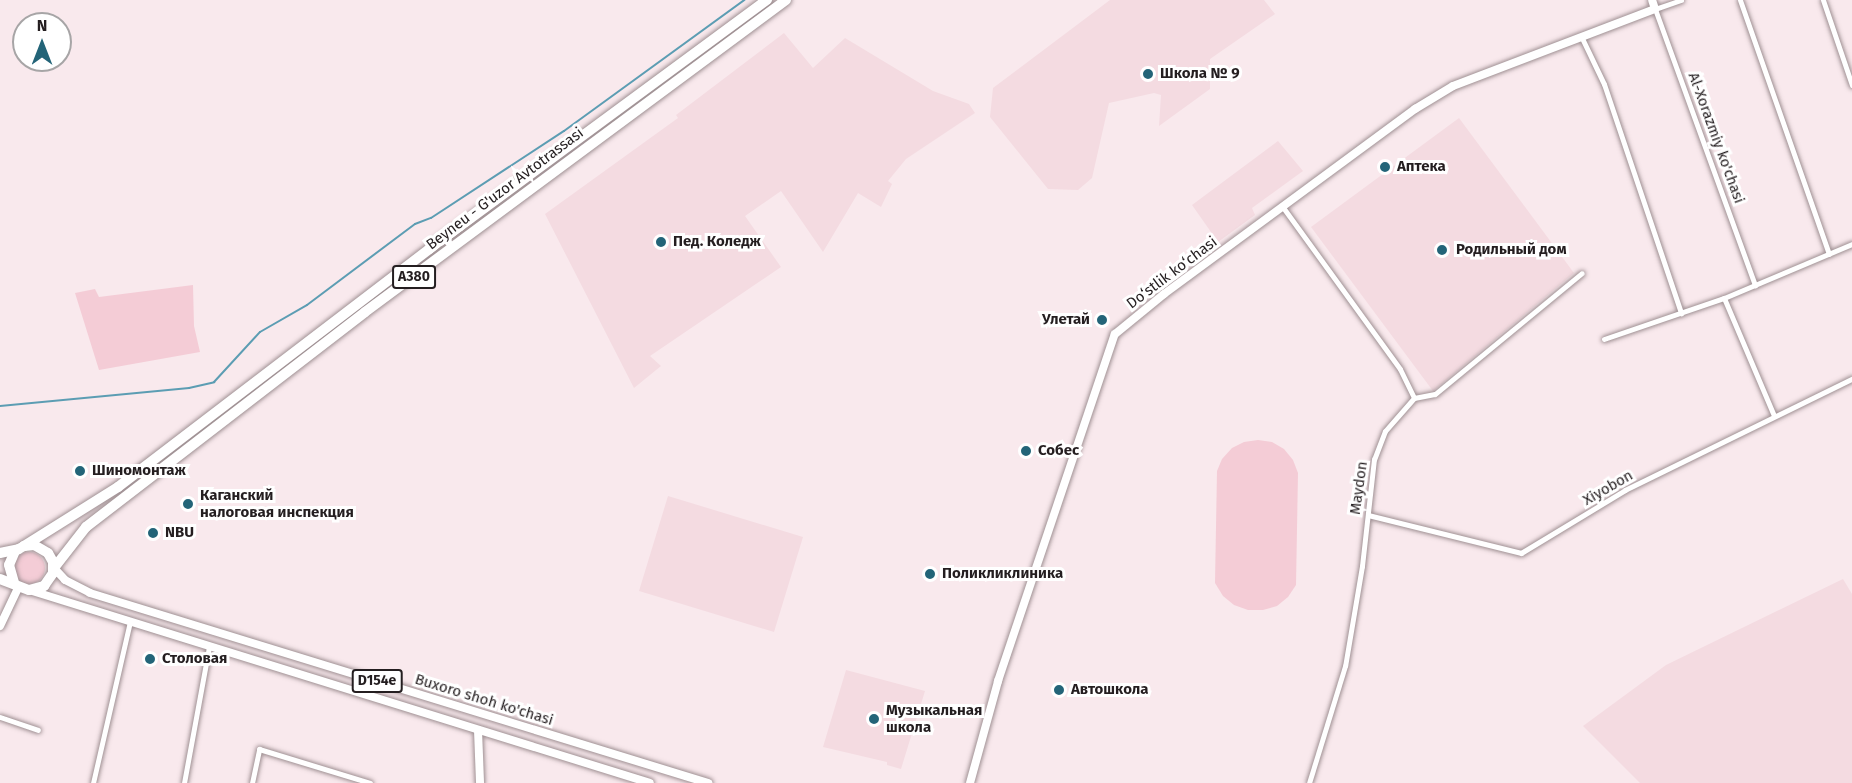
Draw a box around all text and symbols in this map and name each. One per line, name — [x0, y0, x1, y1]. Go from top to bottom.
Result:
north arrow — [12, 12, 72, 72]
text: N — [37, 16, 47, 35]
place label: Школа № 9 — [1160, 65, 1240, 83]
marker: Школа № 9 — [1141, 67, 1155, 81]
street label: Al-Xorazmiy ko'chasi — [1684, 70, 1748, 206]
street label: Beyneu - G'uzor Avtotrassasi — [423, 124, 587, 254]
place label: Аптека — [1397, 158, 1446, 176]
marker: Аптека — [1378, 160, 1392, 174]
place label: Пед. Коледж — [673, 233, 761, 251]
street label: Do‘stlik ko‘chasi — [1123, 233, 1221, 313]
marker: Пед. Коледж — [654, 235, 668, 249]
marker: Родильный дом — [1433, 241, 1451, 259]
place label: Родильный дом — [1456, 241, 1566, 259]
road number: A380 — [392, 266, 436, 288]
place label: Улетай — [1042, 311, 1090, 329]
marker: Улетай — [1095, 313, 1109, 327]
place label: Собеc — [1038, 442, 1079, 460]
marker: Собеc — [1019, 444, 1033, 458]
street label: Maydon — [1346, 460, 1372, 516]
place label: Шиномонтаж — [92, 462, 186, 480]
marker: Шиномонтаж — [73, 464, 87, 478]
street label: Xiyobon — [1580, 466, 1636, 510]
place label: Каганский налоговая инспекция — [200, 486, 354, 521]
marker: Каганский налоговая инспекция — [181, 497, 195, 511]
place label: NBU — [165, 524, 194, 542]
marker: NBU — [146, 526, 160, 540]
place label: Поликликлиника — [942, 565, 1063, 583]
marker: Поликликлиника — [923, 567, 937, 581]
place label: Столовая — [162, 650, 227, 668]
marker: Столовая — [143, 652, 157, 666]
road number: D154e — [352, 670, 403, 692]
street label: Buxoro shoh ko'chasi — [413, 670, 555, 730]
place label: Автошкола — [1071, 681, 1149, 699]
marker: Автошкола — [1052, 683, 1066, 697]
place label: Музыкальная школа — [886, 701, 982, 736]
marker: Музыкальная школа — [867, 712, 881, 726]

